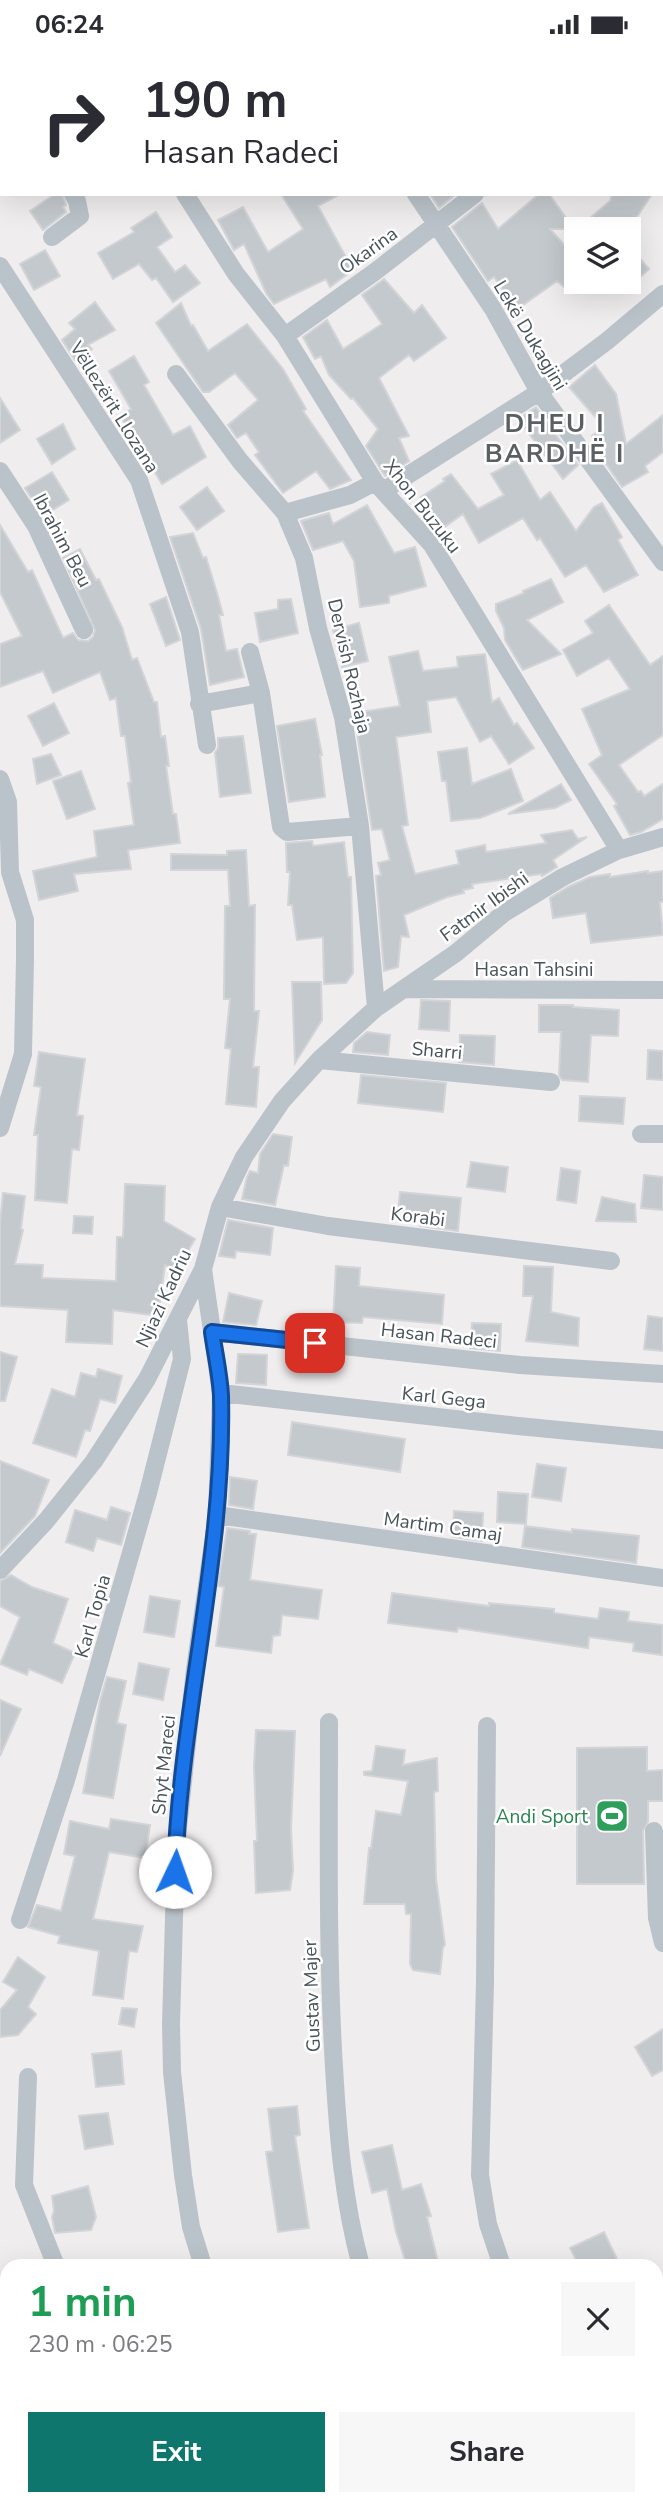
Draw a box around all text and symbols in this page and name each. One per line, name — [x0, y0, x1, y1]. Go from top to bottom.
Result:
text: 06:24 — [35, 7, 104, 42]
text: 190 m — [143, 67, 287, 134]
icon: right — [28, 77, 119, 168]
text: Hasan Radeci — [143, 131, 339, 174]
map controls — [564, 217, 641, 294]
button: layers — [564, 217, 641, 294]
street label: Okarina — [334, 221, 403, 281]
street label: Lekë Dukagjini — [487, 276, 573, 395]
street label: Vëllezërit Llozana — [63, 336, 165, 478]
district label: DHEU I BARDHË I — [485, 406, 625, 471]
street label: Xhon Buzuku — [377, 454, 467, 559]
street label: Ibrahim Beu — [27, 489, 98, 592]
street label: Dervish Rozhaja — [321, 596, 377, 736]
street label: Fatmir Ibishi — [435, 866, 534, 948]
street label: Hasan Tahsini — [474, 957, 594, 983]
street label: Sharri — [411, 1036, 463, 1066]
street label: Korabi — [389, 1201, 447, 1233]
street label: Njiazi Kadriu — [130, 1245, 198, 1352]
pin — [285, 1313, 345, 1373]
street label: Hasan Radeci — [380, 1317, 498, 1355]
icon: arrive — [296, 1324, 334, 1362]
street label: Karl Gega — [401, 1381, 487, 1415]
street label: Martim Camaj — [382, 1506, 504, 1548]
street label: Karl Topia — [69, 1572, 117, 1661]
street label: Shyt Mareci — [146, 1714, 182, 1816]
sports icon: Andi Sport — [593, 1797, 631, 1835]
place label: Andi Sport — [496, 1804, 588, 1830]
position arrow — [138, 1835, 212, 1909]
street label: Gustav Majer — [297, 1939, 327, 2053]
text: 1 min — [28, 2274, 137, 2331]
button: close — [561, 2282, 635, 2356]
text: 230 m · 06:25 — [28, 2329, 173, 2360]
button: Exit — [28, 2412, 325, 2492]
button: Share — [339, 2412, 635, 2492]

